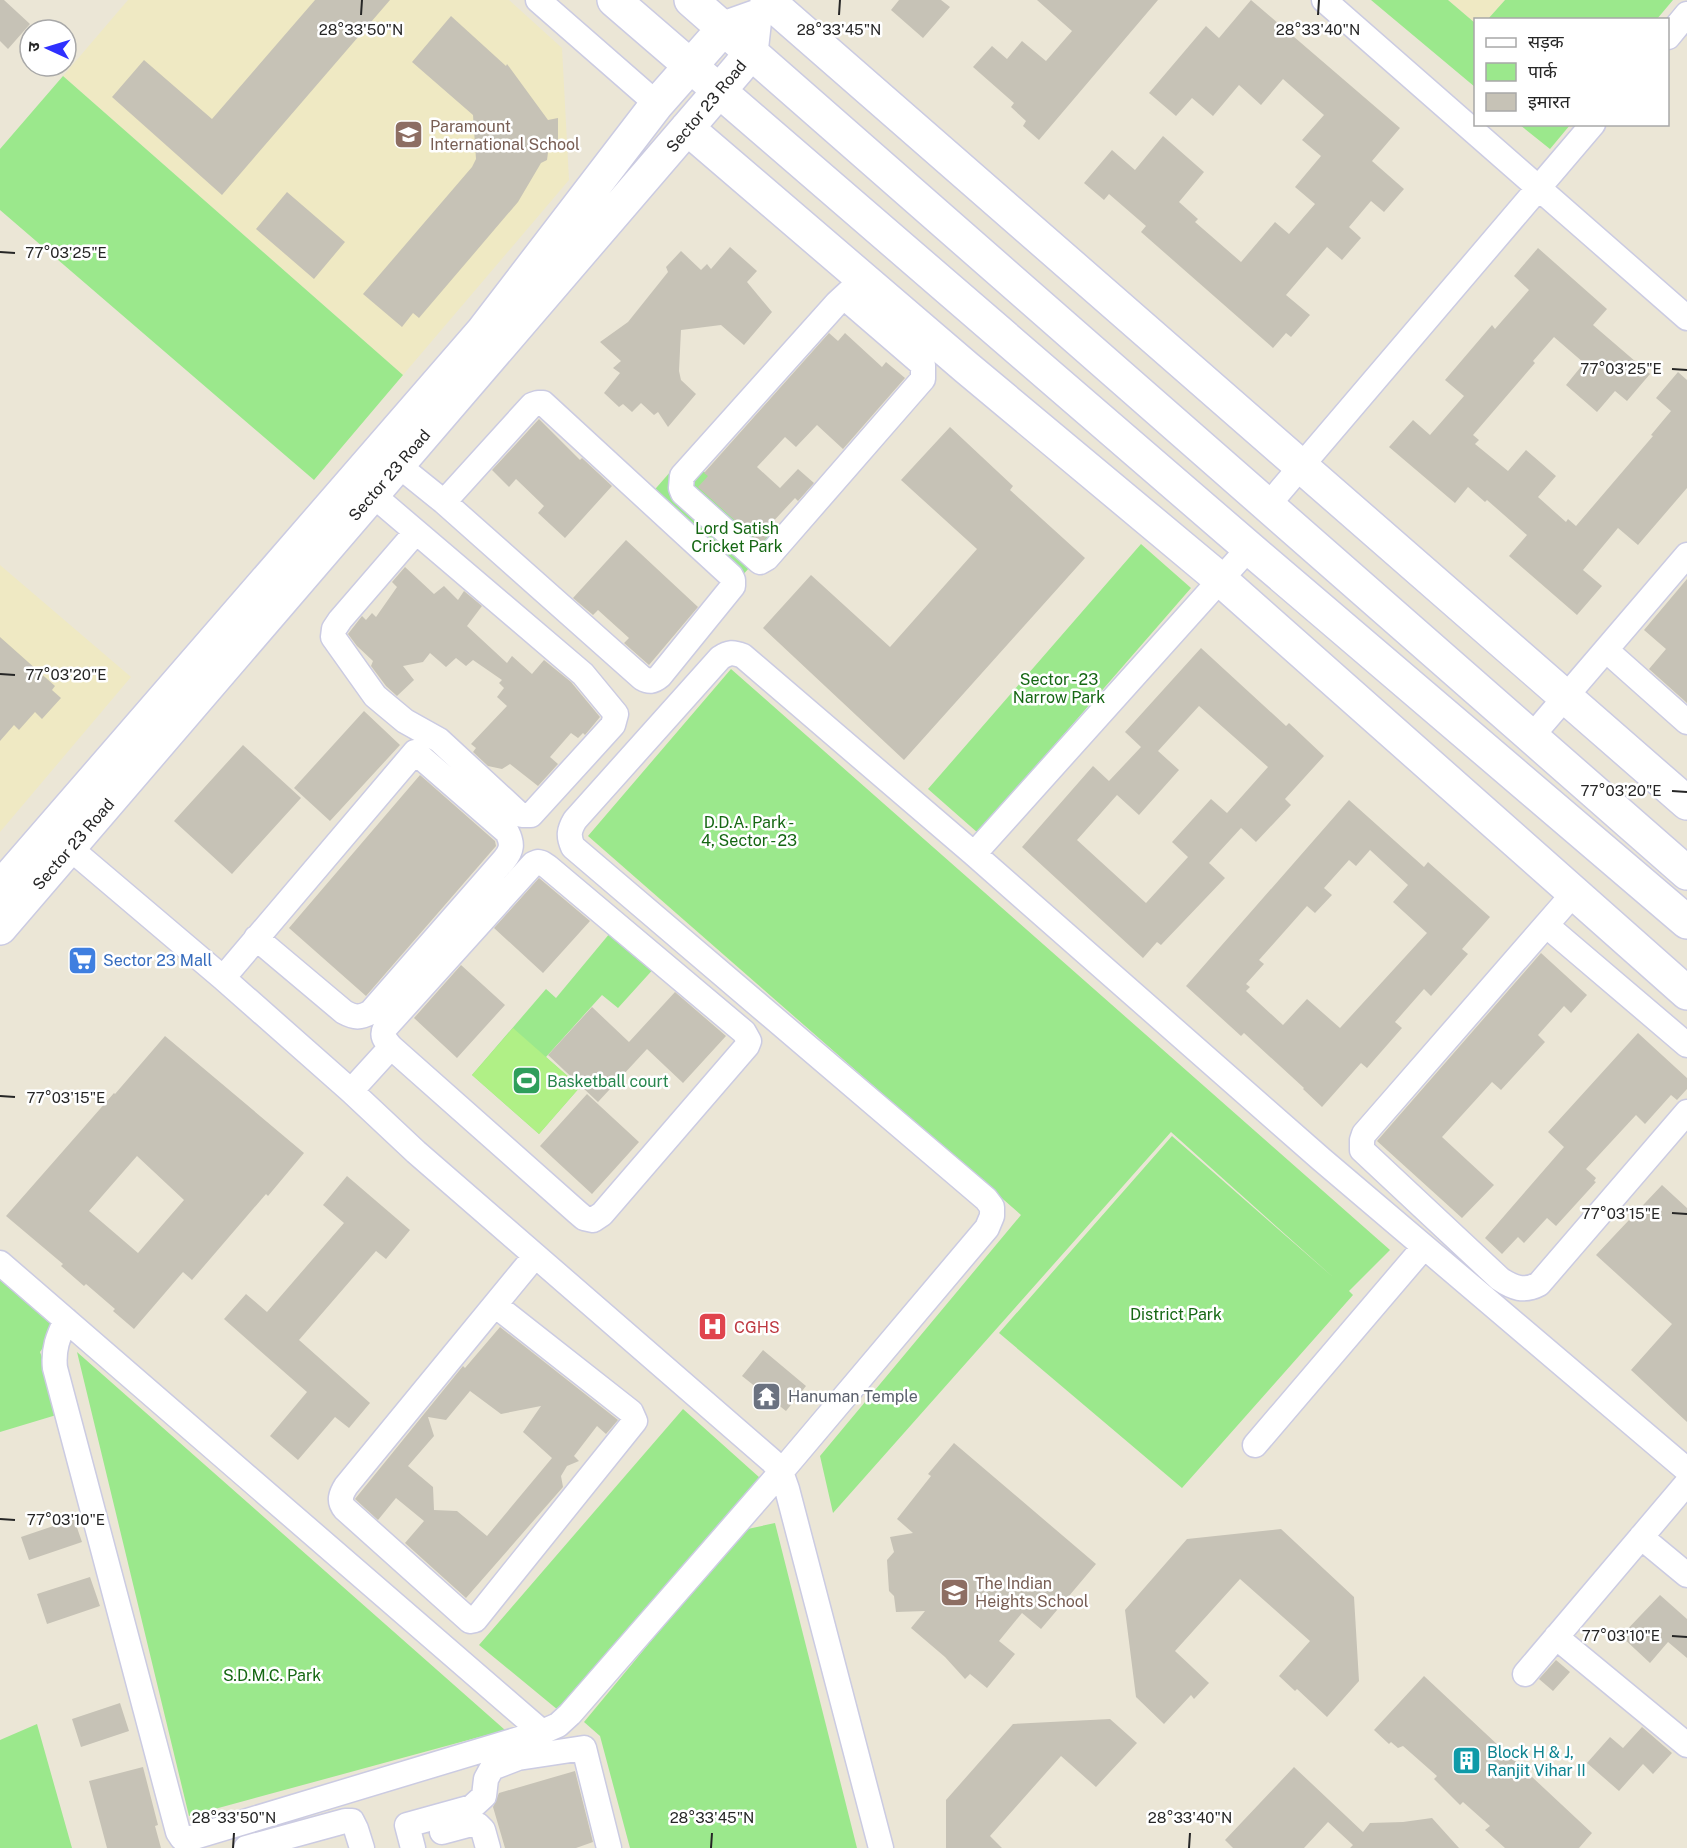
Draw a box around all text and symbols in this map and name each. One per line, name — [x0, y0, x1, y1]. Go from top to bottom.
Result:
north arrow — [18, 18, 78, 78]
legend — [1474, 18, 1669, 126]
text: 28°33'50"N — [319, 21, 403, 38]
text: 28°33'45"N — [797, 21, 881, 38]
text: 28°33'40"N — [1276, 21, 1360, 38]
text: सड़क — [1528, 31, 1565, 52]
text: उ — [24, 41, 43, 52]
street label: Sector 23 Road — [662, 56, 751, 156]
text: पार्क — [1528, 61, 1558, 82]
text: इमारत — [1528, 91, 1571, 112]
place label: Paramount International School — [430, 117, 580, 154]
school or university icon: Paramount International School — [393, 119, 425, 151]
text: 77°03'25"E — [25, 244, 107, 261]
text: 77°03'25"E — [1580, 360, 1662, 377]
street label: Sector 23 Road — [345, 426, 434, 525]
park label: Lord Satish Cricket Park — [691, 519, 783, 556]
text: 77°03'20"E — [25, 666, 107, 683]
park label: Sector - 23 Narrow Park — [1013, 670, 1105, 707]
text: 77°03'20"E — [1580, 782, 1662, 799]
street label: Sector 23 Road — [29, 795, 118, 894]
park label: D.D.A. Park - 4, Sector - 23 — [701, 813, 797, 850]
supermarket icon: Sector 23 Mall — [66, 944, 98, 976]
place label: Sector 23 Mall — [103, 951, 212, 970]
sports icon: Basketball court — [510, 1065, 542, 1097]
place label: Basketball court — [547, 1072, 669, 1091]
text: 77°03'15"E — [27, 1089, 105, 1106]
text: 77°03'15"E — [1582, 1205, 1660, 1222]
park label: District Park — [1130, 1305, 1222, 1324]
hospital icon: CGHS — [697, 1311, 729, 1343]
place label: CGHS — [734, 1318, 780, 1337]
temple icon: Hanuman Temple — [751, 1380, 783, 1412]
place label: Hanuman Temple — [788, 1387, 918, 1406]
text: 77°03'10"E — [27, 1511, 105, 1528]
place label: The Indian Heights School — [975, 1574, 1089, 1611]
school or university icon: The Indian Heights School — [938, 1576, 970, 1608]
text: 77°03'10"E — [1582, 1627, 1660, 1644]
park label: S.D.M.C. Park — [223, 1666, 321, 1685]
place label: Block H & J, Ranjit Vihar II — [1487, 1743, 1586, 1780]
building icon: Block H & J, Ranjit Vihar II — [1450, 1745, 1482, 1777]
text: 28°33'50"N — [192, 1809, 276, 1826]
text: 28°33'45"N — [670, 1809, 754, 1826]
text: 28°33'40"N — [1148, 1809, 1232, 1826]

